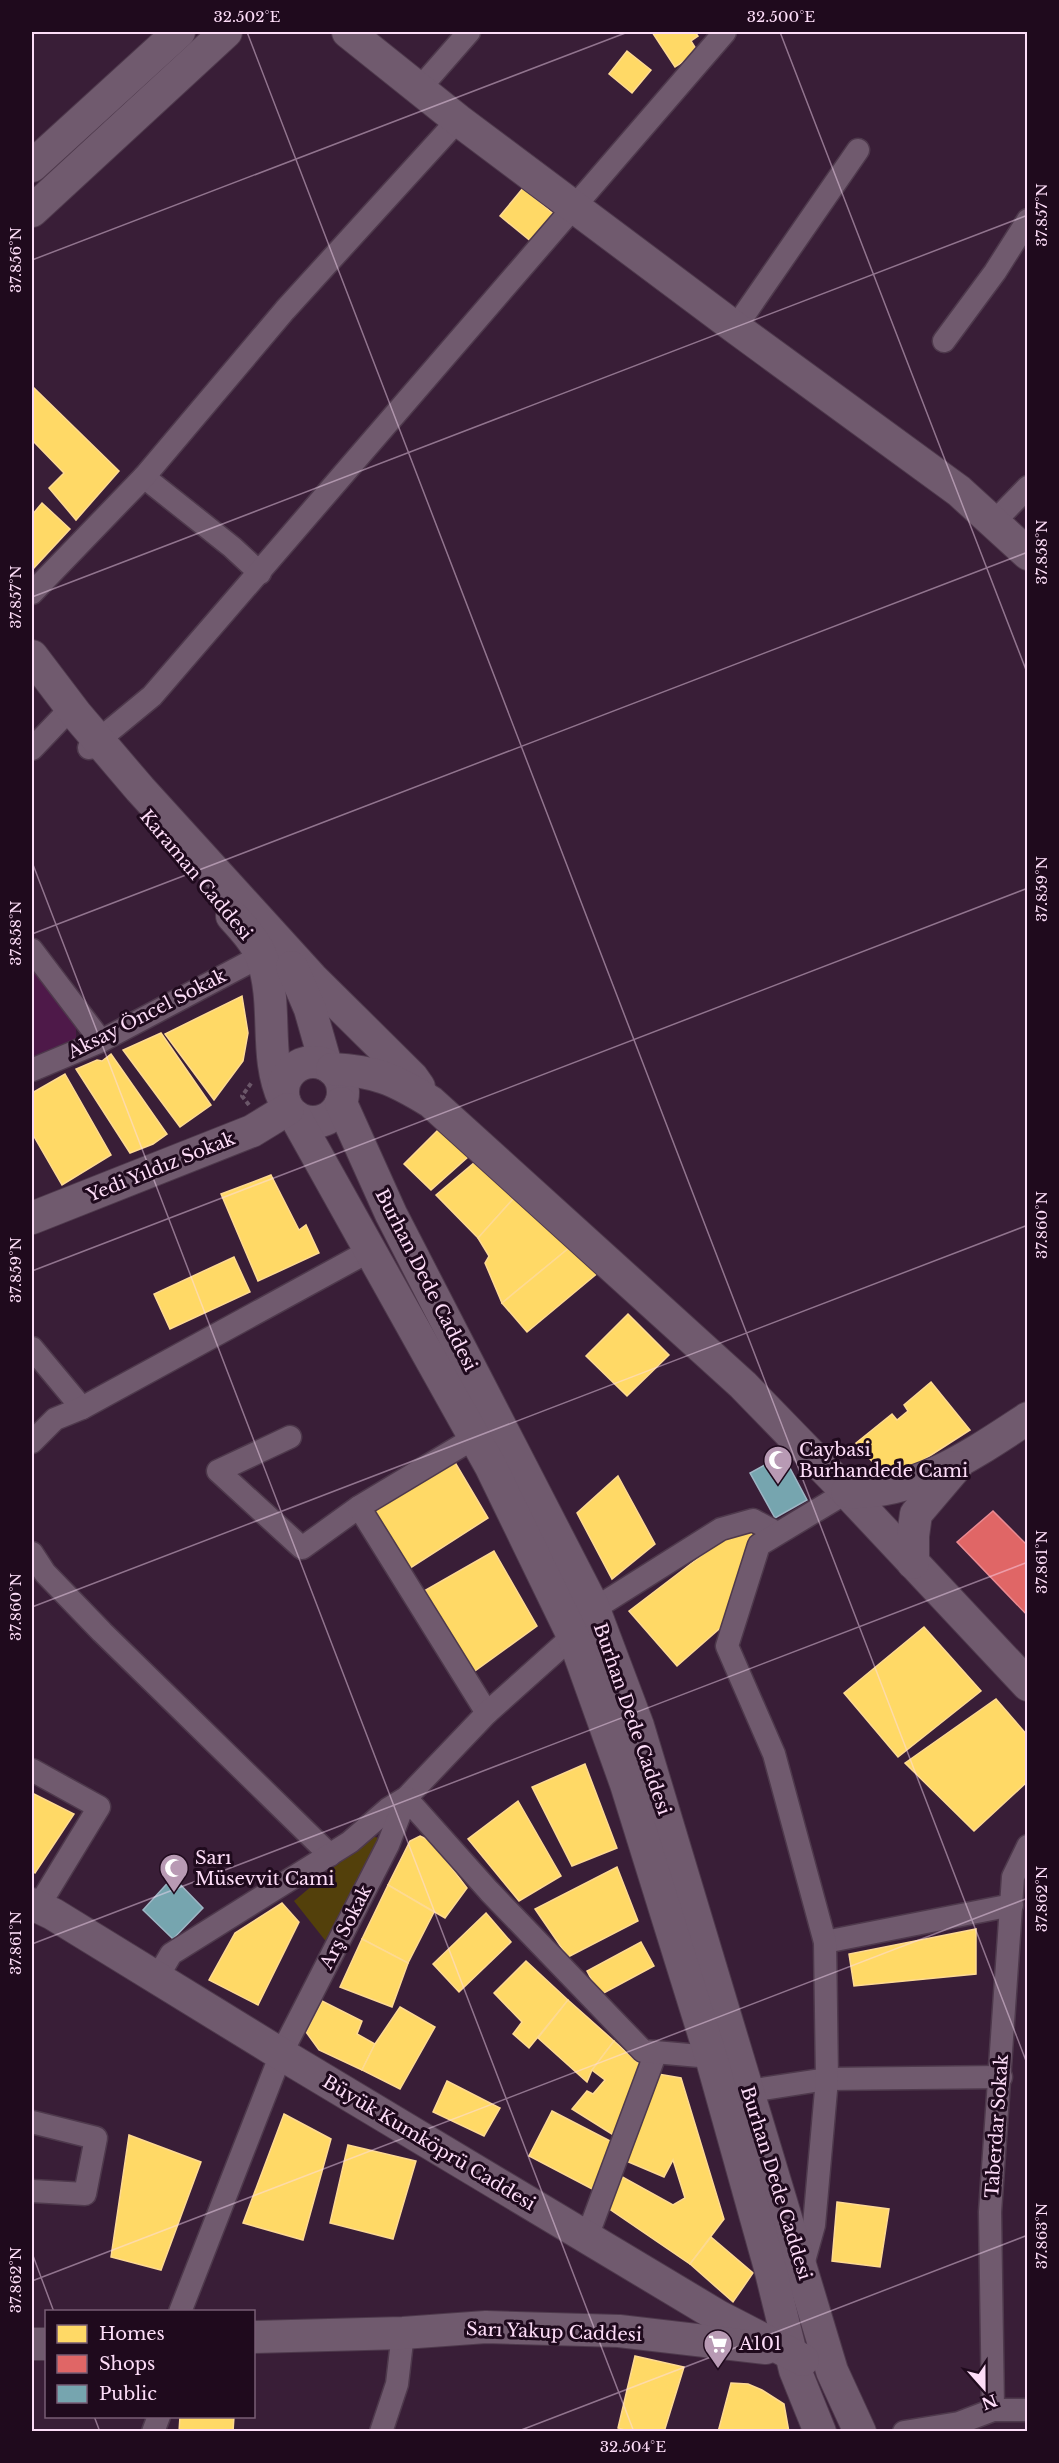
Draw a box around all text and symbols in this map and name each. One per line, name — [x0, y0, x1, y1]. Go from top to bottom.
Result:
text: 32.502°E — [213, 7, 281, 26]
text: 32.500°E — [747, 7, 815, 26]
text: 37.857°N — [1032, 183, 1051, 247]
text: 37.856°N — [6, 227, 25, 293]
text: 37.858°N — [1032, 519, 1051, 585]
text: 37.857°N — [6, 565, 25, 629]
street label: Karaman Caddesi — [135, 806, 257, 944]
text: 37.859°N — [1032, 856, 1051, 922]
text: 37.858°N — [6, 900, 25, 966]
street label: Aksay Öncel Sokak — [63, 964, 230, 1064]
street label: Yedi Yıldız Sokak — [83, 1127, 238, 1207]
street label: Burhan Dede Caddesi — [370, 1185, 482, 1375]
text: 37.860°N — [1032, 1191, 1051, 1259]
text: 37.859°N — [6, 1237, 25, 1303]
place label: Caybasi Burhandede Cami — [799, 1439, 968, 1482]
mosque icon: Caybasi Burhandede Cami — [762, 1444, 794, 1486]
text: 37.861°N — [1032, 1530, 1051, 1594]
text: 37.860°N — [6, 1573, 25, 1641]
street label: Burhan Dede Caddesi — [589, 1620, 675, 1818]
place label: Sarı Müsevvit Cami — [195, 1847, 335, 1890]
mosque icon: Sarı Müsevvit Cami — [158, 1852, 190, 1894]
text: 37.862°N — [1032, 1866, 1051, 1932]
street label: Arş Sokak — [315, 1881, 377, 1974]
text: 37.861°N — [6, 1911, 25, 1975]
street label: Taberdar Sokak — [981, 2053, 1013, 2199]
street label: Büyük Kumköprü Caddesi — [319, 2071, 539, 2215]
street label: Burhan Dede Caddesi — [736, 2083, 816, 2283]
text: 37.863°N — [1032, 2203, 1051, 2269]
text: 37.862°N — [6, 2247, 25, 2313]
legend — [45, 2310, 255, 2418]
street label: Sarı Yakup Caddesi — [466, 2318, 642, 2346]
text: Homes — [99, 2323, 165, 2345]
supermarket icon: A101 — [702, 2328, 734, 2370]
place label: A101 — [738, 2333, 782, 2355]
text: Shops — [99, 2353, 155, 2375]
north arrow — [954, 2358, 1014, 2418]
text: Public — [99, 2383, 157, 2405]
text: N — [979, 2390, 1000, 2414]
text: 32.504°E — [600, 2437, 666, 2456]

